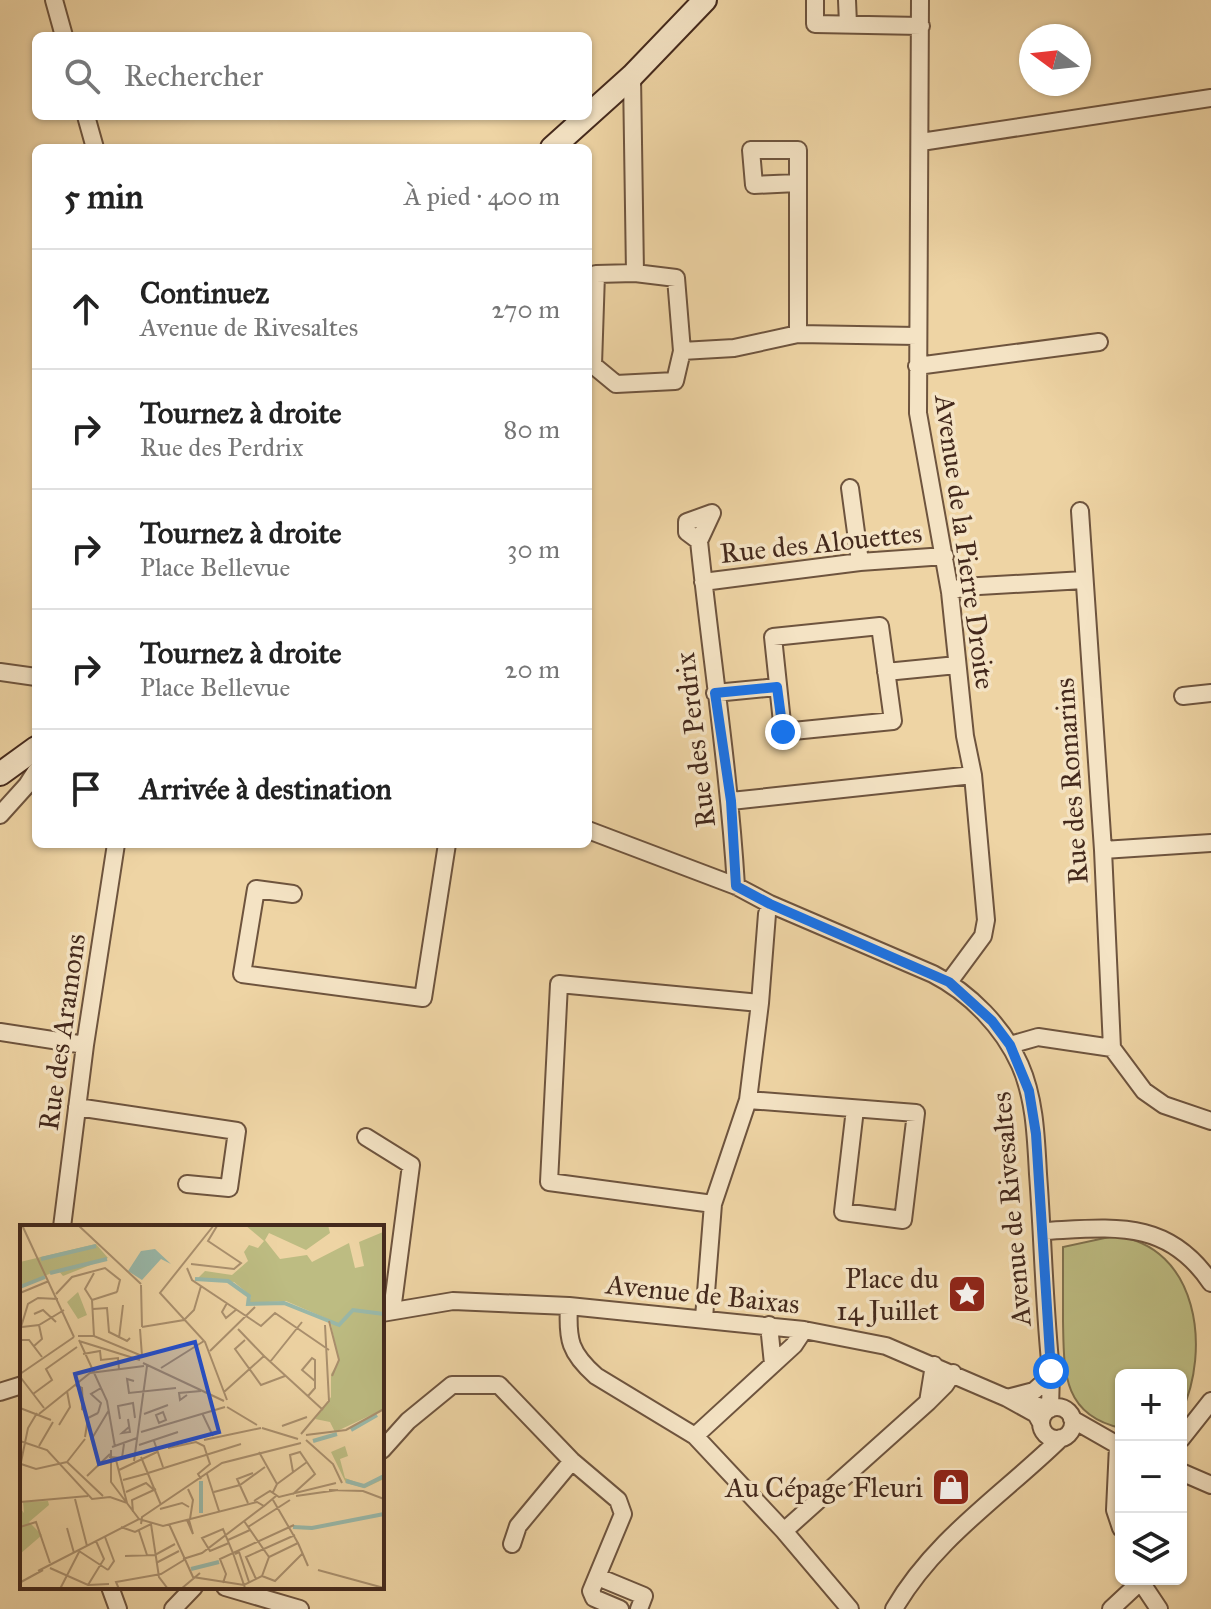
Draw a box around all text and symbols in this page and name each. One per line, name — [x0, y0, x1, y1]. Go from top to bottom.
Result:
north arrow — [1019, 24, 1091, 96]
search box — [32, 32, 592, 120]
icon: search — [60, 54, 104, 98]
text: Rechercher — [124, 58, 263, 94]
text: 5 min — [64, 176, 143, 217]
text: À pied · 400 m — [404, 180, 560, 212]
text: Continuez — [140, 275, 269, 311]
icon: ahead — [64, 287, 108, 331]
text: 270 m — [491, 293, 560, 325]
text: Avenue de Rivesaltes — [140, 311, 358, 343]
street label: Avenue de la Pierre Droite — [927, 392, 1003, 691]
text: Tournez à droite — [140, 395, 342, 431]
icon: right — [64, 407, 108, 451]
text: 80 m — [504, 413, 560, 445]
text: Rue des Perdrix — [140, 431, 304, 463]
text: Tournez à droite — [140, 515, 342, 551]
street label: Rue des Alouettes — [718, 515, 924, 571]
icon: right — [64, 527, 108, 571]
text: 30 m — [507, 533, 560, 565]
text: Place Bellevue — [140, 551, 290, 583]
text: Tournez à droite — [140, 635, 342, 671]
icon: right — [64, 647, 108, 691]
street label: Rue des Perdrix — [667, 650, 723, 830]
text: 20 m — [505, 653, 560, 685]
text: Place Bellevue — [140, 671, 290, 703]
street label: Rue des Romarins — [1046, 677, 1096, 885]
route end — [765, 714, 801, 750]
icon: arrive — [64, 767, 108, 811]
text: Arrivée à destination — [140, 771, 392, 807]
street label: Rue des Aramons — [31, 931, 93, 1133]
street label: Avenue de Rivesaltes — [983, 1090, 1039, 1329]
inset map — [20, 1225, 384, 1589]
place label: Place du 14 Juillet — [836, 1261, 939, 1328]
street label: Avenue de Baixas — [604, 1266, 801, 1322]
place icon: Place du 14 Juillet — [946, 1273, 988, 1315]
route start — [1033, 1353, 1069, 1389]
map controls — [1115, 1369, 1187, 1585]
button: + — [1115, 1369, 1187, 1441]
button: − — [1115, 1441, 1187, 1513]
shop icon: Au Cépage Fleuri — [930, 1466, 972, 1508]
place label: Au Cépage Fleuri — [725, 1470, 923, 1505]
button: layers — [1115, 1513, 1187, 1585]

